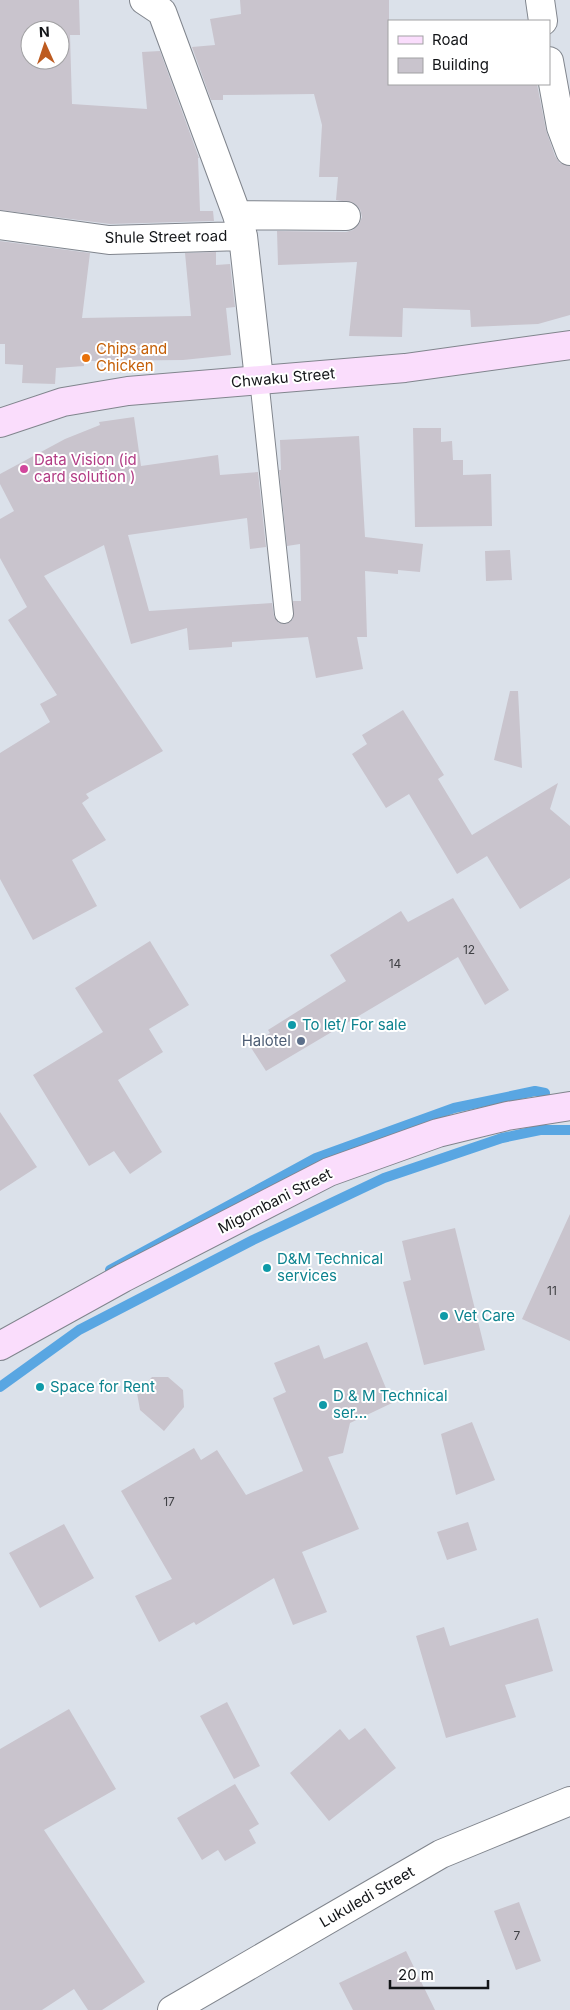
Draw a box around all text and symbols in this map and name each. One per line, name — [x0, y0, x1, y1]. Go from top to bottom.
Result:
north arrow — [20, 20, 70, 70]
legend — [388, 20, 550, 85]
text: N — [39, 23, 50, 40]
text: Road — [432, 30, 468, 49]
text: Building — [432, 55, 489, 74]
street label: Shule Street road — [105, 226, 227, 247]
place label: Chips and Chicken — [96, 339, 167, 375]
marker: Chips and Chicken — [80, 352, 92, 364]
street label: Chwaku Street — [230, 363, 336, 392]
place label: Data Vision (id card solution ) — [34, 450, 137, 486]
marker: Data Vision (id card solution ) — [18, 463, 30, 475]
house number: 12 — [463, 942, 475, 957]
house number: 14 — [389, 956, 402, 971]
place label: To let/ For sale — [302, 1015, 406, 1034]
marker: To let/ For sale — [286, 1019, 298, 1031]
place label: Halotel — [242, 1031, 291, 1050]
marker: Halotel — [295, 1035, 307, 1047]
street label: Migombani Street — [215, 1164, 335, 1237]
place label: D&M Technical services — [277, 1249, 383, 1285]
marker: D&M Technical services — [261, 1262, 273, 1274]
house number: 11 — [547, 1283, 557, 1298]
place label: Vet Care — [454, 1306, 515, 1325]
marker: Vet Care — [438, 1310, 450, 1322]
place label: Space for Rent — [50, 1377, 155, 1396]
marker: Space for Rent — [34, 1381, 46, 1393]
place label: D & M Technical ser... — [333, 1386, 448, 1422]
marker: D & M Technical ser... — [317, 1399, 329, 1411]
house number: 17 — [163, 1494, 175, 1509]
street label: Lukuledi Street — [316, 1862, 418, 1931]
house number: 7 — [514, 1928, 521, 1943]
scale bar — [390, 1958, 488, 1990]
text: 20 m — [398, 1965, 434, 1984]

